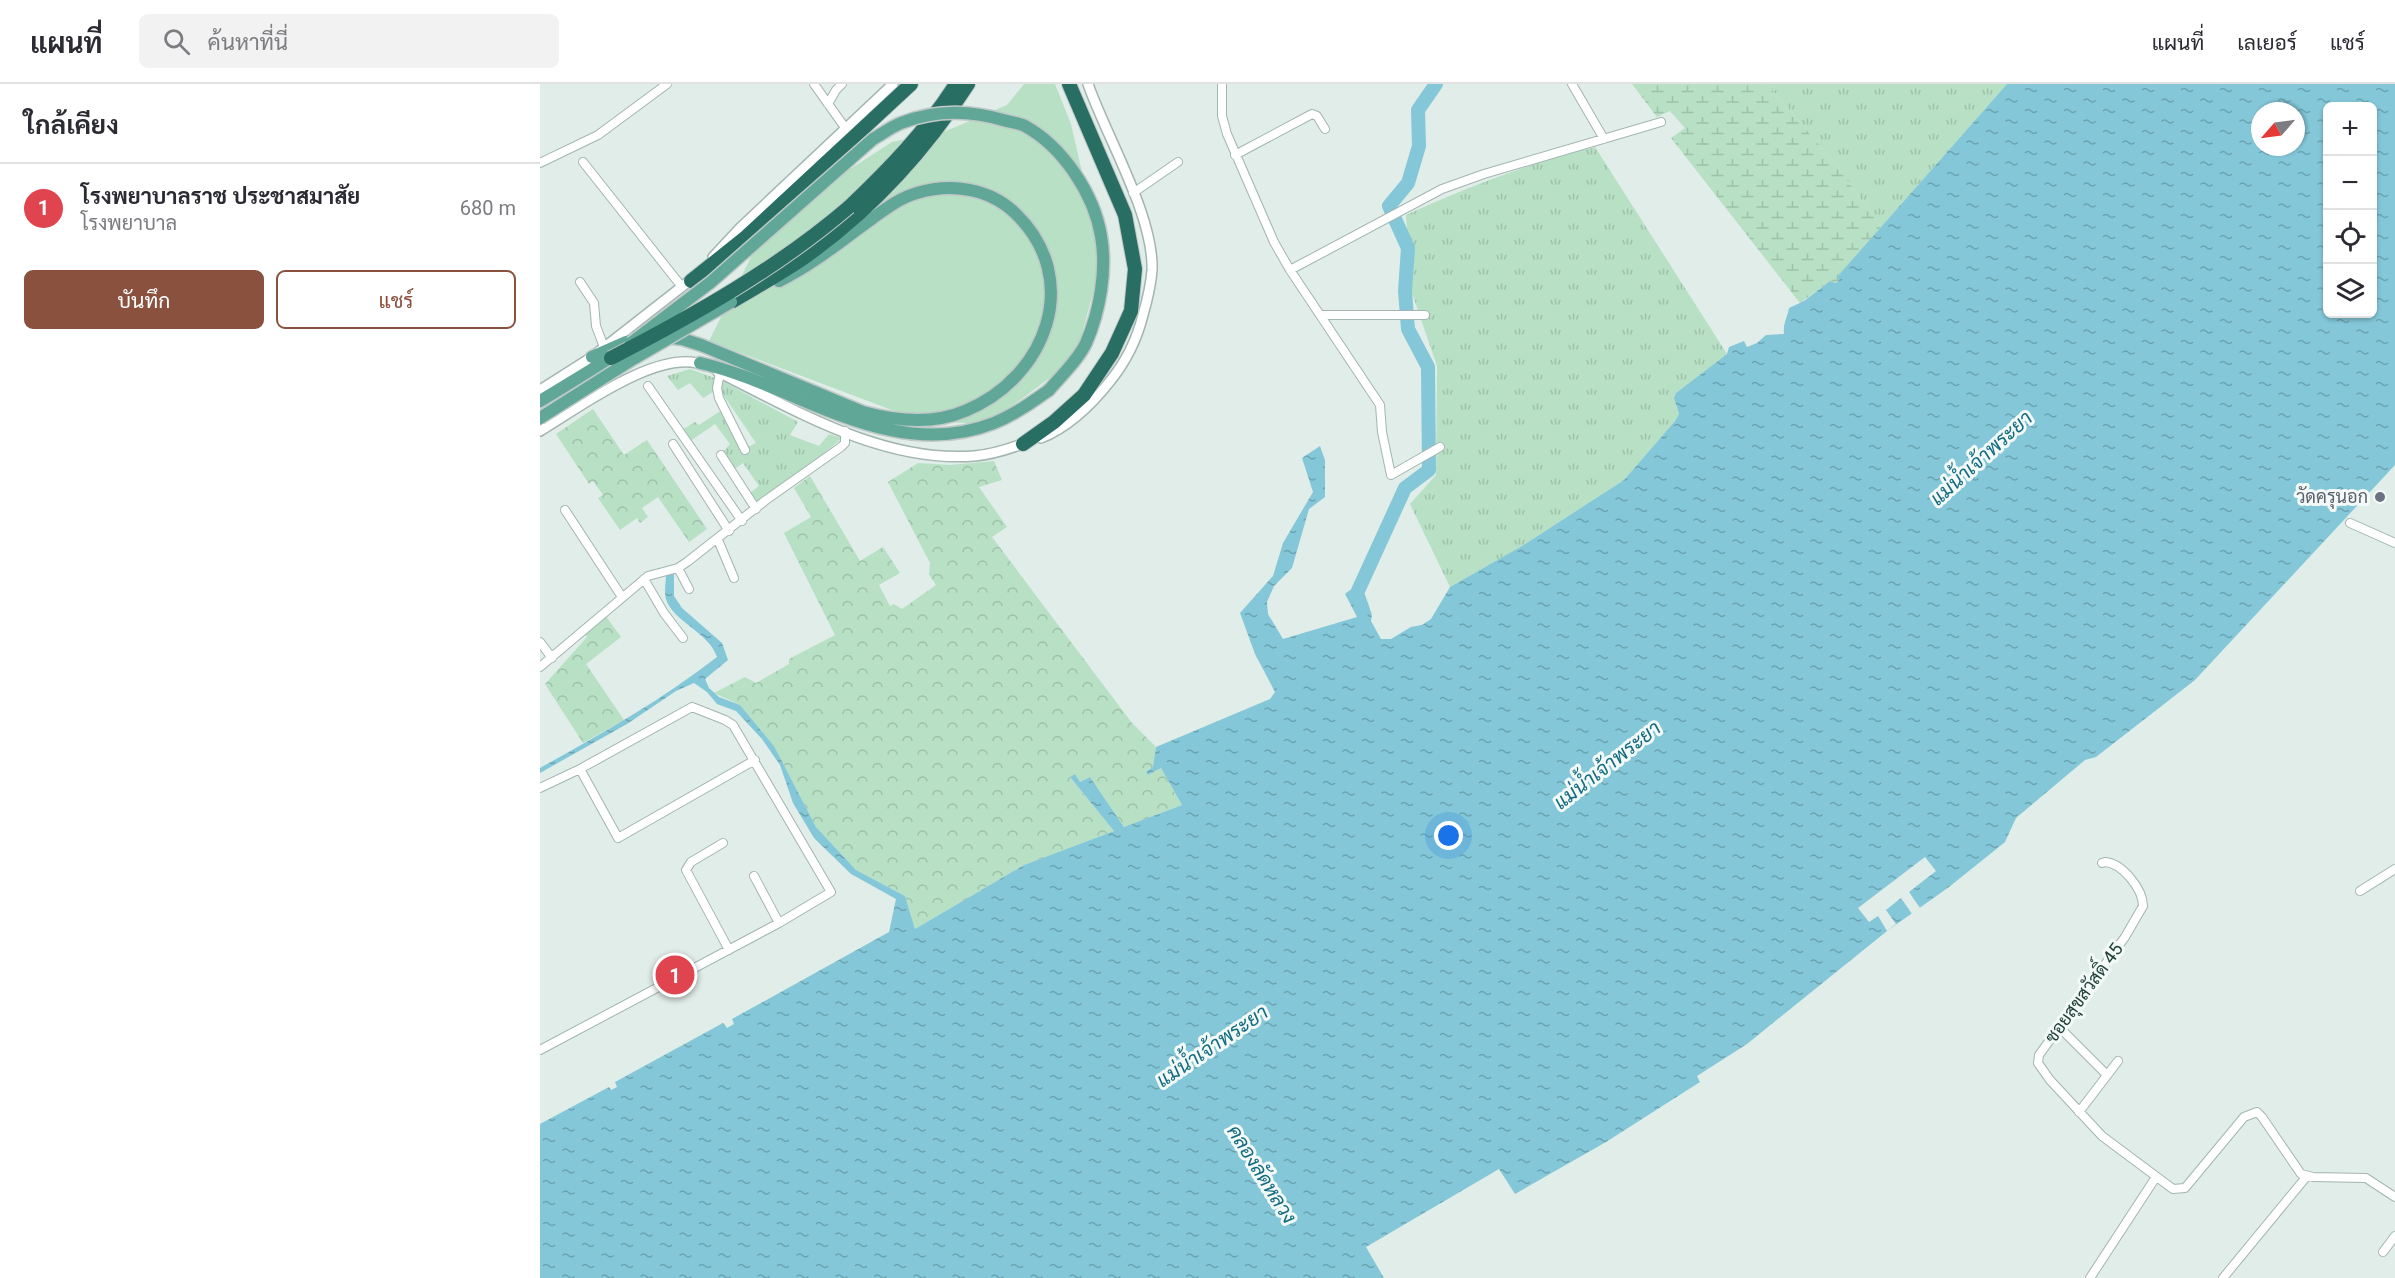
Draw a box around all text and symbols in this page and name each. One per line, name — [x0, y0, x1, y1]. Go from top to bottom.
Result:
search box — [139, 14, 559, 68]
icon: search — [160, 25, 193, 58]
text: แผนที่ — [30, 27, 103, 60]
text: ค้นหาที่นี่ — [208, 30, 288, 55]
text: แผนที่ — [2152, 31, 2204, 55]
text: เลเยอร์ — [2237, 31, 2297, 55]
text: แชร์ — [2330, 31, 2365, 55]
north arrow — [2251, 102, 2305, 156]
map controls — [2323, 102, 2377, 318]
button: + — [2323, 102, 2377, 156]
text: ใกล้เคียง — [24, 110, 119, 140]
button: − — [2323, 156, 2377, 210]
text: โรงพยาบาลราช ประชาสมาสัย — [81, 184, 360, 209]
text: 1 — [38, 196, 49, 220]
text: 680 m — [460, 196, 516, 220]
button: locate — [2323, 210, 2377, 264]
text: โรงพยาบาล — [81, 211, 177, 235]
button: layers — [2323, 264, 2377, 318]
button: บันทึก — [24, 270, 264, 329]
button: แชร์ — [276, 270, 516, 329]
water label: แม่น้ำเจ้าพระยา — [1921, 401, 2037, 510]
place label: วัดครุนอก — [2296, 486, 2368, 509]
marker: วัดครุนอก — [2373, 490, 2387, 504]
water label: แม่น้ำเจ้าพระยา — [1545, 711, 1665, 814]
your location — [1434, 821, 1463, 850]
street label: ซอยสุขสวัสดิ์ 45 — [2036, 936, 2129, 1048]
pin: 1 — [656, 952, 694, 998]
water label: แม่น้ำเจ้าพระยา — [1148, 995, 1272, 1092]
water label: คลองลัดหลวง — [1222, 1120, 1302, 1228]

